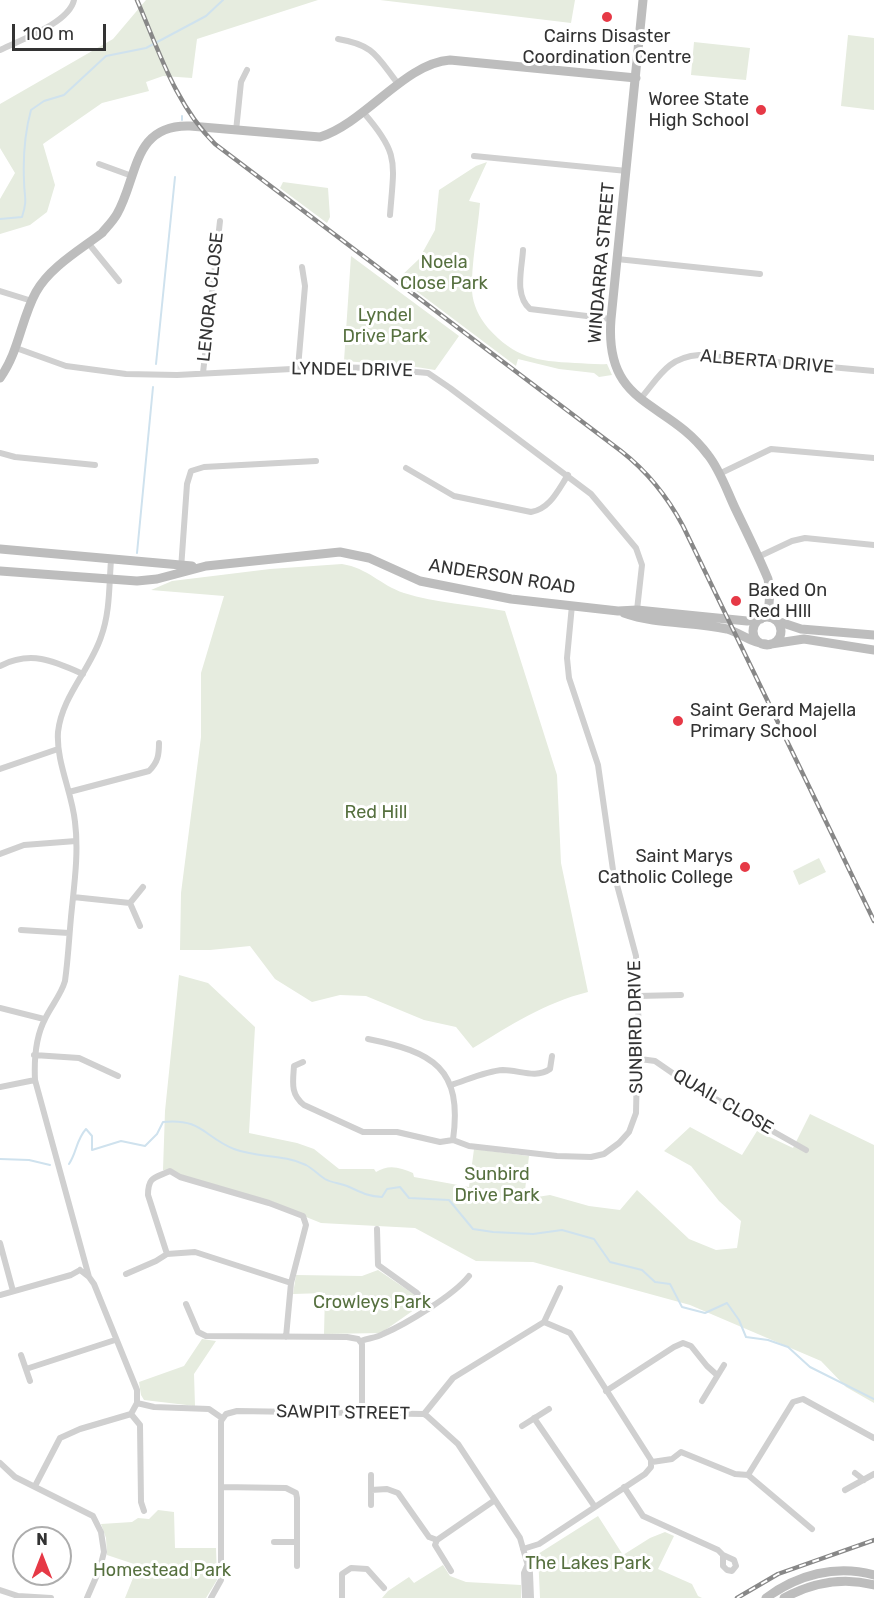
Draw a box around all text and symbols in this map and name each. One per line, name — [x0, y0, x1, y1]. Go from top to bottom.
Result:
marker: Cairns Disaster Coordination Centre — [600, 10, 614, 24]
scale bar — [15, 12, 110, 50]
text: 100 m — [23, 23, 74, 45]
place label: Cairns Disaster Coordination Centre — [523, 26, 691, 68]
place label: Woree State High School — [648, 89, 749, 132]
marker: Woree State High School — [754, 103, 768, 117]
street label: WINDARRA STREET — [584, 182, 620, 344]
street label: LENORA CLOSE — [193, 231, 229, 363]
park label: Noela Close Park — [400, 252, 488, 294]
park label: Lyndel Drive Park — [342, 305, 428, 348]
street label: ALBERTA DRIVE — [699, 345, 835, 379]
street label: LYNDEL DRIVE — [291, 358, 413, 382]
street label: ANDERSON ROAD — [427, 555, 577, 599]
place label: Baked On Red HIll — [748, 580, 827, 622]
marker: Baked On Red HIll — [729, 594, 743, 608]
place label: Saint Gerard Majella Primary School — [690, 700, 856, 742]
marker: Saint Gerard Majella Primary School — [671, 714, 685, 728]
park label: Red Hill — [345, 802, 407, 824]
place label: Saint Marys Catholic College — [598, 846, 733, 888]
marker: Saint Marys Catholic College — [738, 860, 752, 874]
street label: SUNBIRD DRIVE — [624, 960, 648, 1094]
street label: QUAIL CLOSE — [669, 1065, 777, 1139]
park label: Sunbird Drive Park — [454, 1164, 540, 1206]
park label: Crowleys Park — [313, 1292, 431, 1314]
street label: SAWPIT STREET — [276, 1401, 410, 1425]
north arrow — [12, 1526, 72, 1586]
text: N — [36, 1530, 48, 1549]
park label: The Lakes Park — [525, 1553, 651, 1575]
park label: Homestead Park — [93, 1560, 231, 1582]

